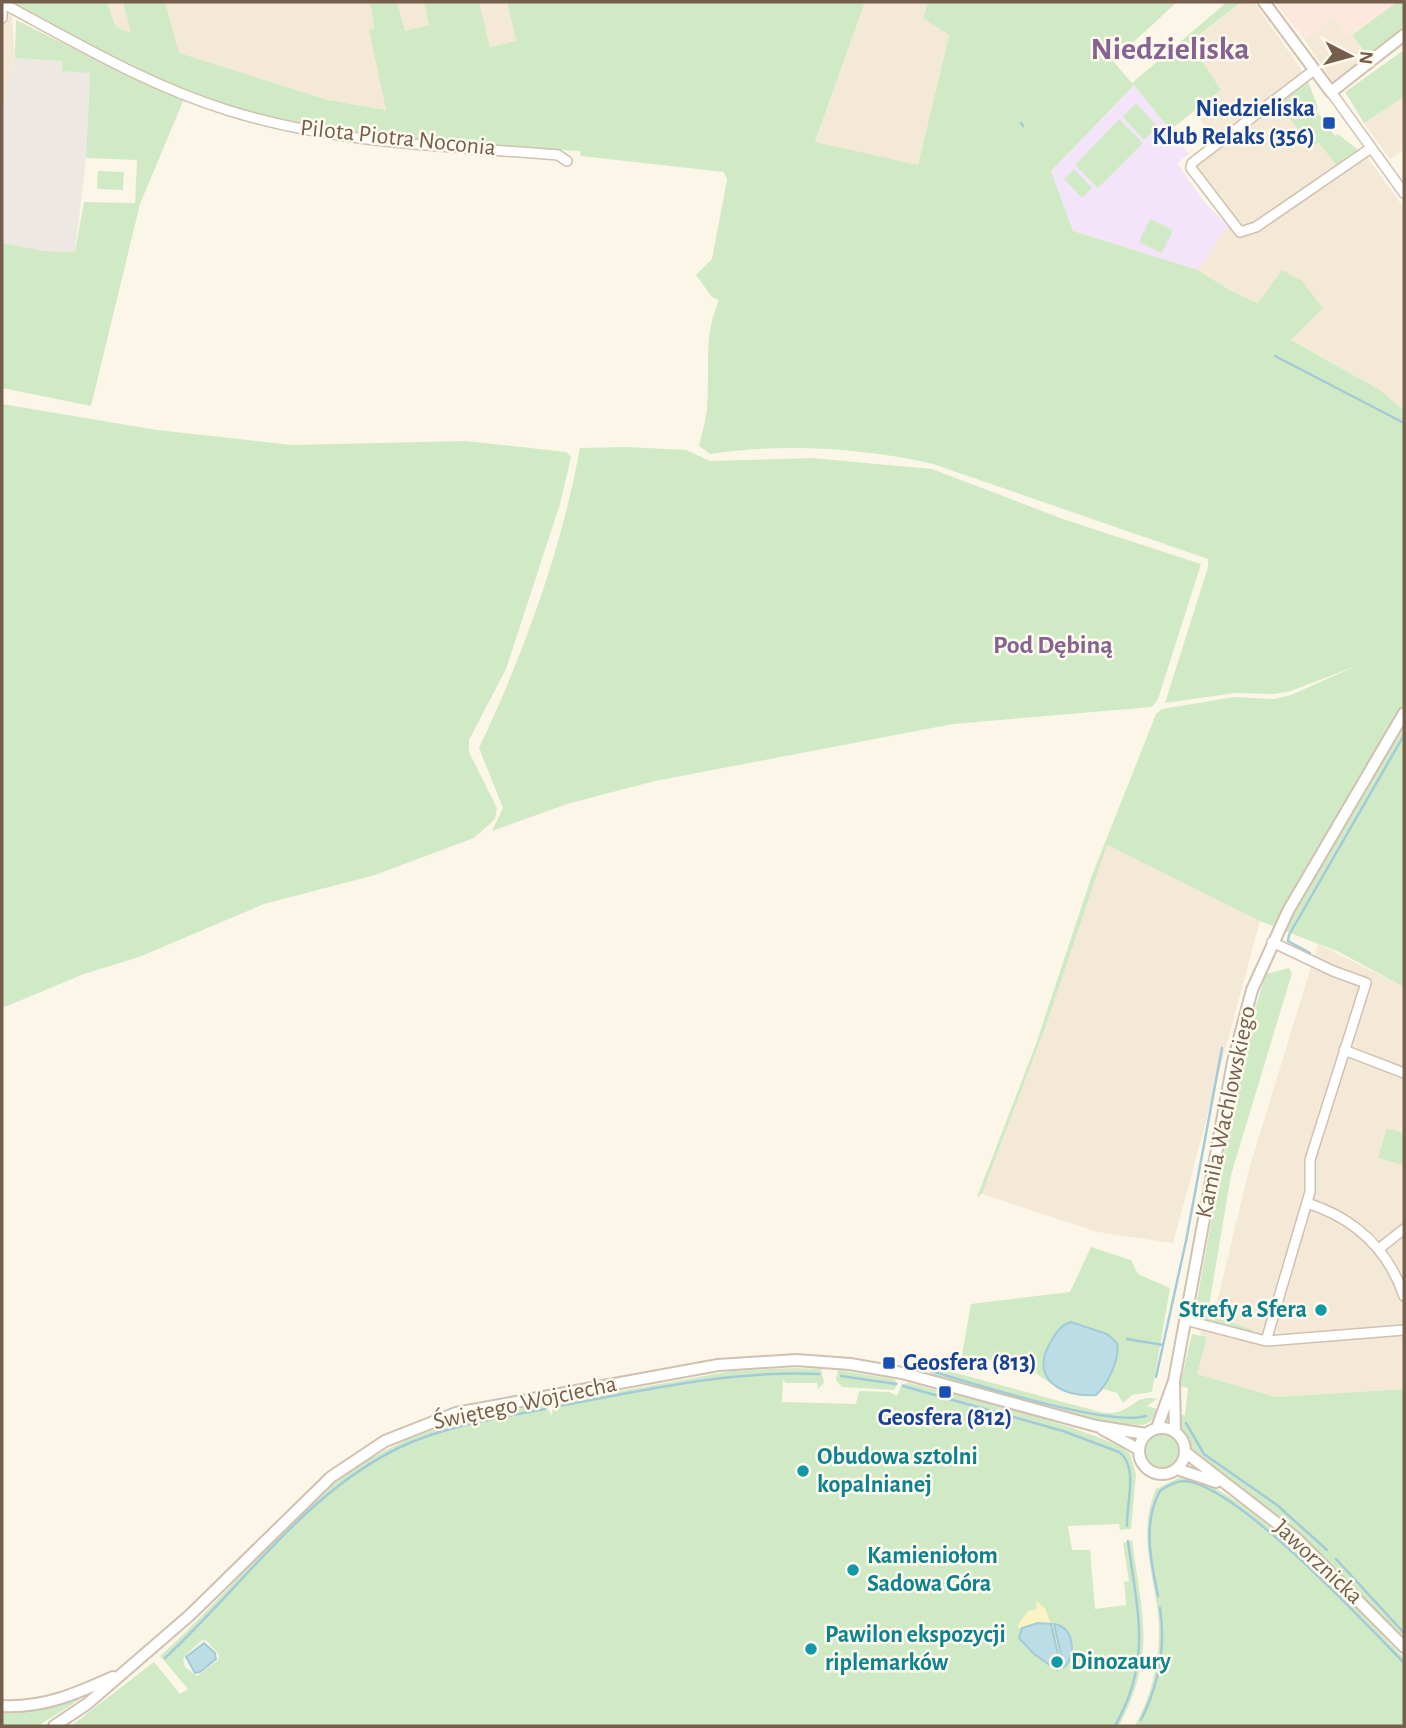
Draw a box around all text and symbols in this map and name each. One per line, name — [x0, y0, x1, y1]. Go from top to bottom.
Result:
north arrow — [1315, 21, 1385, 91]
district label: Niedzieliska — [1090, 33, 1250, 65]
text: N — [1355, 50, 1376, 65]
place label: Niedzieliska Klub Relaks (356) — [1152, 97, 1315, 149]
marker: Niedzieliska Klub Relaks (356) — [1321, 115, 1337, 131]
street label: Pilota Piotra Noconia — [299, 116, 497, 160]
district label: Pod Dębiną — [993, 632, 1113, 658]
street label: Kamila Wachlowskiego — [1192, 1004, 1260, 1220]
place label: Strefy a Sfera — [1179, 1298, 1307, 1322]
marker: Strefy a Sfera — [1313, 1302, 1329, 1318]
place label: Geosfera (813) — [903, 1351, 1037, 1375]
marker: Geosfera (813) — [881, 1355, 897, 1371]
street label: Świętego Wojciecha — [431, 1370, 619, 1434]
marker: Geosfera (812) — [937, 1384, 953, 1400]
place label: Geosfera (812) — [878, 1406, 1012, 1430]
place label: Obudowa sztolni kopalnianej — [817, 1445, 978, 1497]
marker: Obudowa sztolni kopalnianej — [795, 1463, 811, 1479]
street label: Jaworznicka — [1269, 1515, 1367, 1609]
place label: Kamieniołom Sadowa Góra — [867, 1544, 998, 1596]
marker: Kamieniołom Sadowa Góra — [845, 1562, 861, 1578]
place label: Pawilon ekspozycji riplemarków — [825, 1623, 1006, 1675]
marker: Pawilon ekspozycji riplemarków — [803, 1641, 819, 1657]
place label: Dinozaury — [1071, 1650, 1171, 1674]
marker: Dinozaury — [1049, 1654, 1065, 1670]

